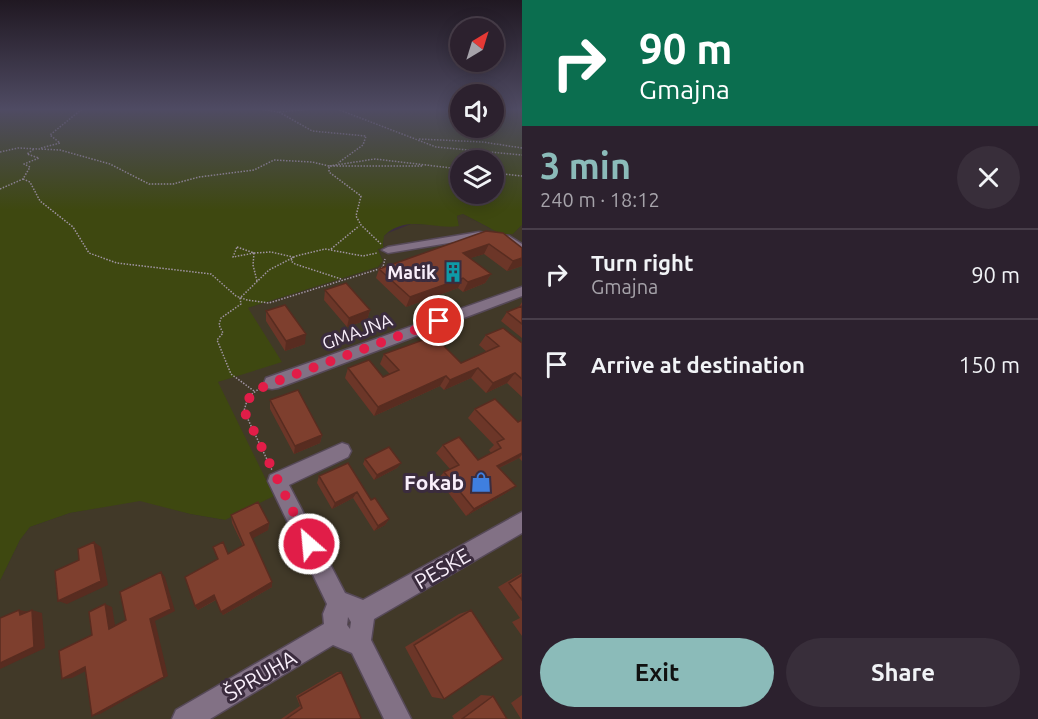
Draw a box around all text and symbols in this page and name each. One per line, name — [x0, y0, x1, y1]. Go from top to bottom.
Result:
north arrow — [450, 18, 504, 72]
map controls — [450, 18, 504, 204]
icon: right — [540, 24, 618, 102]
text: 90 m — [639, 25, 733, 72]
text: Gmajna — [639, 74, 730, 104]
button: sound — [450, 84, 504, 138]
text: 3 min — [540, 145, 631, 186]
button: close — [957, 146, 1020, 209]
button: layers — [450, 150, 504, 204]
text: 240 m · 18:12 — [540, 188, 660, 211]
text: Turn right — [591, 250, 693, 275]
icon: right — [540, 258, 573, 291]
building icon: Matik — [441, 260, 465, 284]
place label: Matik — [387, 262, 436, 282]
text: 90 m — [971, 262, 1020, 287]
text: Gmajna — [591, 275, 658, 298]
pin — [413, 295, 464, 346]
icon: arrive — [422, 304, 455, 337]
street label: GMAJNA — [319, 309, 395, 353]
icon: arrive — [540, 348, 573, 381]
text: Arrive at destination — [591, 352, 805, 377]
text: 150 m — [959, 352, 1020, 377]
place label: Fokab — [404, 470, 464, 494]
shop icon: Fokab — [469, 470, 493, 494]
position arrow — [277, 512, 341, 576]
street label: PESKE — [410, 543, 474, 593]
button: Exit — [540, 638, 774, 707]
button: Share — [786, 638, 1020, 707]
street label: ŠPRUHA — [220, 645, 301, 705]

